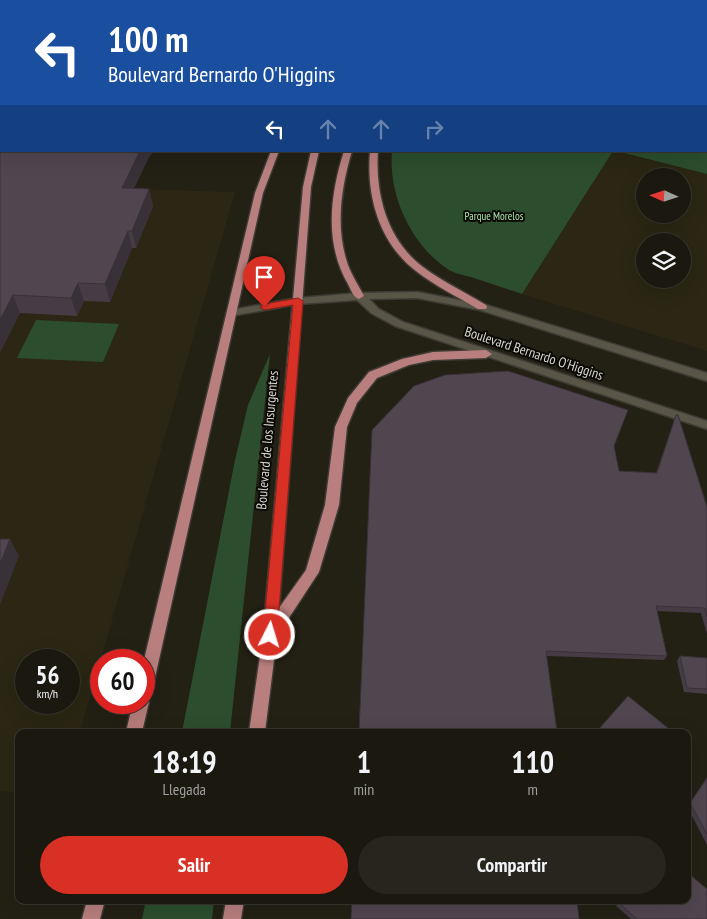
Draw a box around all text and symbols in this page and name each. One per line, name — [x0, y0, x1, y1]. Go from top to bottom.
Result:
text: 100 m — [108, 16, 189, 62]
icon: left — [25, 20, 90, 85]
text: Boulevard Bernardo O'Higgins — [108, 60, 335, 88]
icon: left — [261, 115, 289, 143]
icon: ahead — [314, 115, 342, 143]
icon: ahead — [367, 115, 395, 143]
icon: right — [420, 115, 448, 143]
north arrow — [636, 168, 691, 222]
map controls — [636, 168, 691, 288]
park label: Parque Morelos — [465, 209, 524, 223]
button: layers — [636, 233, 691, 288]
pin — [243, 256, 285, 307]
icon: arrive — [250, 263, 278, 291]
street label: Boulevard Bernardo O'Higgins — [462, 322, 606, 384]
street label: Boulevard de los Insurgentes — [252, 369, 282, 510]
position arrow — [243, 608, 295, 660]
speed limit sign: 60 — [90, 649, 155, 714]
text: 56 — [36, 659, 59, 691]
text: km/h — [37, 686, 58, 701]
text: 18:19 — [152, 742, 217, 781]
text: 1 — [357, 742, 371, 781]
text: 110 — [511, 742, 554, 781]
text: Llegada — [162, 779, 206, 799]
text: min — [353, 779, 374, 799]
text: m — [527, 779, 538, 799]
button: Salir — [40, 836, 348, 894]
button: Compartir — [358, 836, 666, 894]

